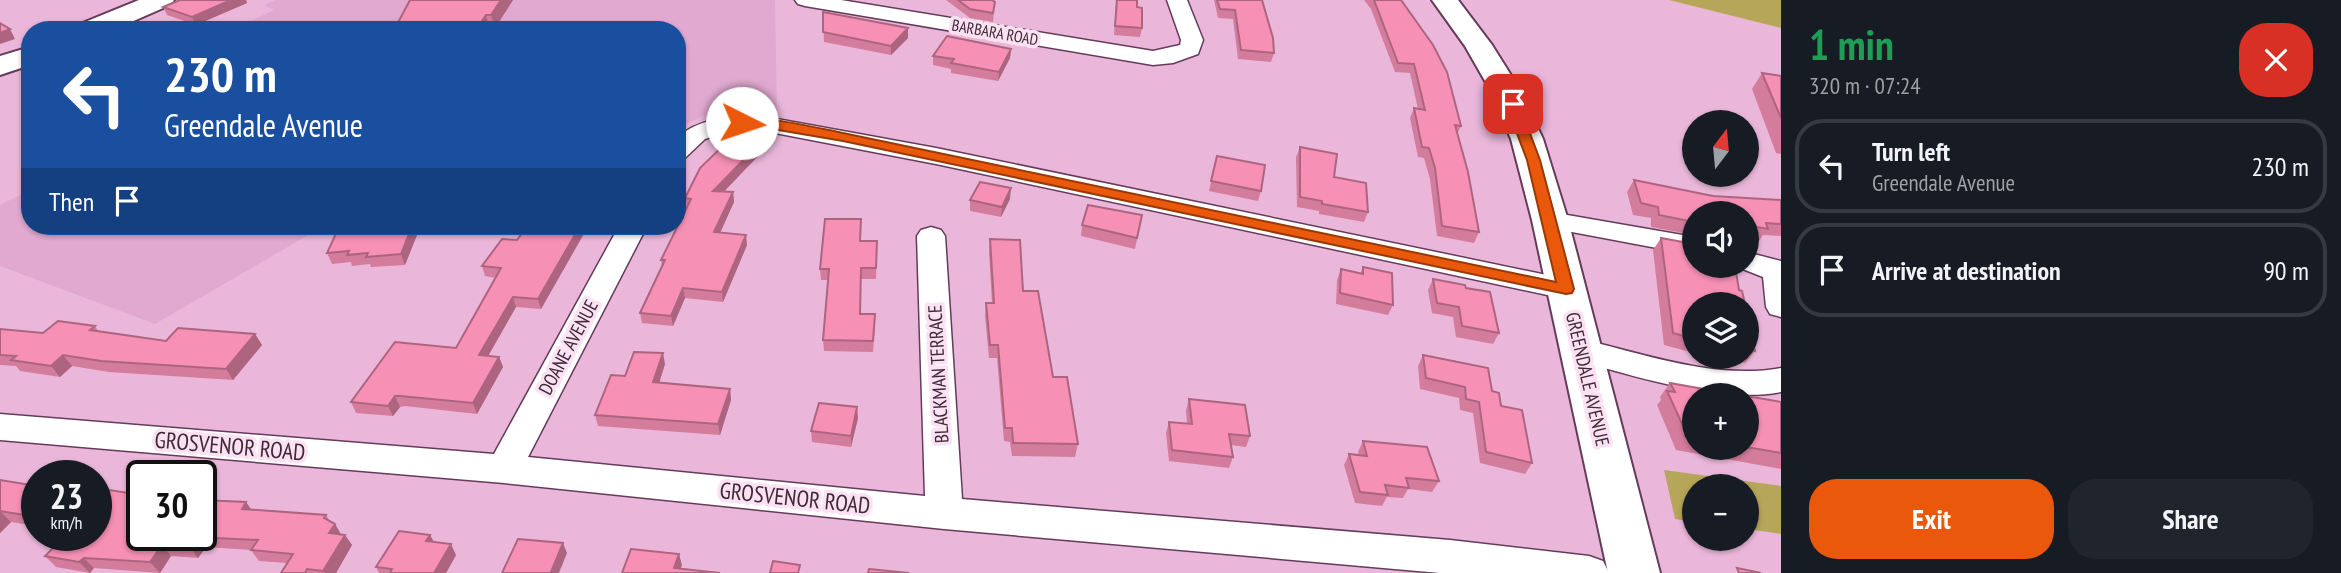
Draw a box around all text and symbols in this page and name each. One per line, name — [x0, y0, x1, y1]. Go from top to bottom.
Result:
street label: BARBARA ROAD — [950, 15, 1040, 49]
text: 1 min — [1809, 17, 1894, 72]
button: close — [2239, 23, 2313, 97]
text: 230 m — [164, 42, 277, 106]
icon: left — [49, 49, 140, 140]
text: 320 m · 07:24 — [1809, 71, 1921, 100]
pin — [1483, 74, 1543, 134]
icon: arrive — [1494, 85, 1532, 123]
position arrow — [705, 86, 779, 160]
text: Greendale Avenue — [164, 104, 363, 146]
north arrow — [1682, 110, 1759, 187]
map controls — [1682, 110, 1759, 551]
text: Turn left — [1872, 135, 1950, 168]
icon: left — [1813, 147, 1851, 185]
text: 230 m — [2251, 150, 2309, 183]
text: Greendale Avenue — [1872, 168, 2015, 197]
icon: arrive — [108, 182, 146, 220]
text: Then — [49, 185, 94, 218]
button: sound — [1682, 201, 1759, 278]
icon: arrive — [1813, 251, 1851, 289]
text: Arrive at destination — [1872, 254, 2061, 287]
text: 90 m — [2263, 254, 2309, 287]
button: layers — [1682, 292, 1759, 369]
street label: DOANE AVENUE — [533, 295, 603, 399]
street label: BLACKMAN TERRACE — [922, 304, 954, 444]
street label: GREENDALE AVENUE — [1561, 310, 1615, 448]
button: + — [1682, 383, 1759, 460]
street label: GROSVENOR ROAD — [154, 424, 307, 467]
speed limit sign: 30 — [126, 460, 217, 551]
text: 23 — [50, 473, 83, 519]
button: − — [1682, 474, 1759, 551]
street label: GROSVENOR ROAD — [718, 475, 872, 520]
button: Exit — [1809, 479, 2054, 559]
button: Share — [2068, 479, 2313, 559]
text: km/h — [51, 511, 82, 534]

